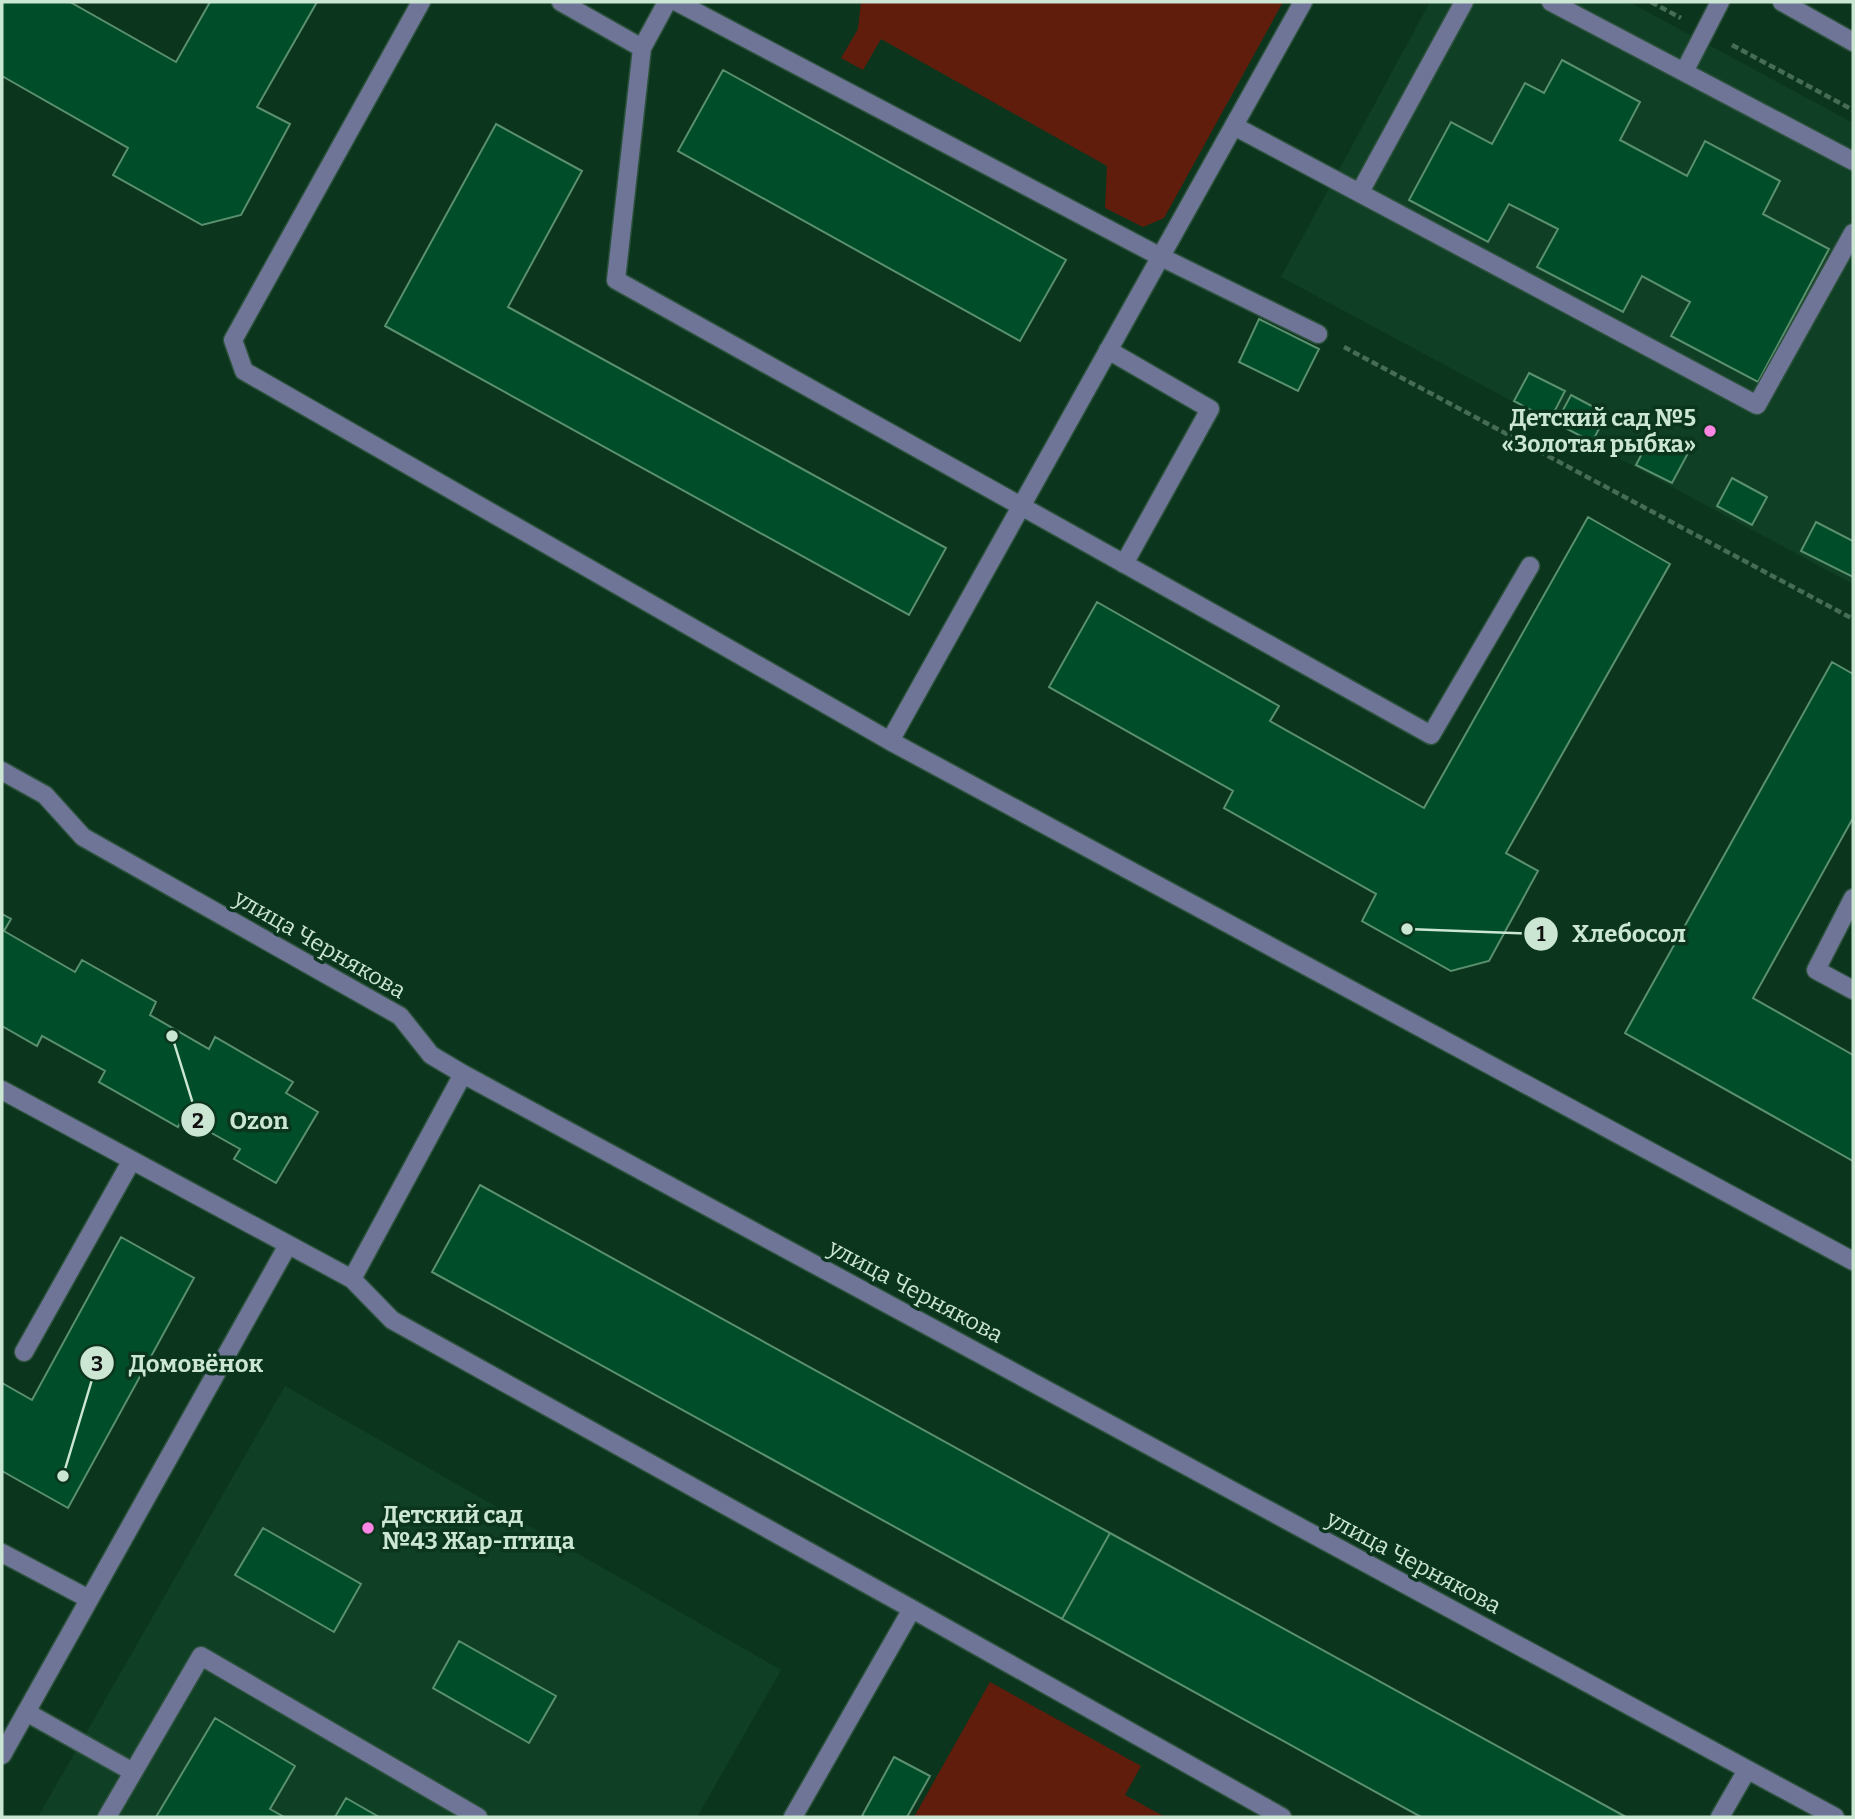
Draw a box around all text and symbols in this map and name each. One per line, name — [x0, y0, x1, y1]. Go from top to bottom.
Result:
place label: Детский сад №5 «Золотая рыбка» — [1502, 404, 1696, 458]
marker: Детский сад №5 «Золотая рыбка» — [1702, 423, 1718, 439]
street label: улица Чернякова — [228, 883, 411, 1005]
callout: Хлебосол — [1523, 911, 1700, 956]
text: Хлебосол — [1572, 920, 1686, 948]
text: 1 — [1536, 921, 1546, 947]
callout: Ozon — [180, 1098, 302, 1143]
text: Ozon — [230, 1107, 289, 1135]
text: 2 — [192, 1108, 204, 1134]
street label: улица Чернякова — [823, 1233, 1008, 1349]
callout: Домовёнок — [80, 1341, 277, 1386]
text: Домовёнок — [129, 1350, 263, 1378]
text: 3 — [91, 1351, 103, 1377]
place label: Детский сад №43 Жар-птица — [382, 1501, 575, 1555]
street label: улица Чернякова — [1321, 1504, 1506, 1620]
marker: Детский сад №43 Жар-птица — [360, 1520, 376, 1536]

